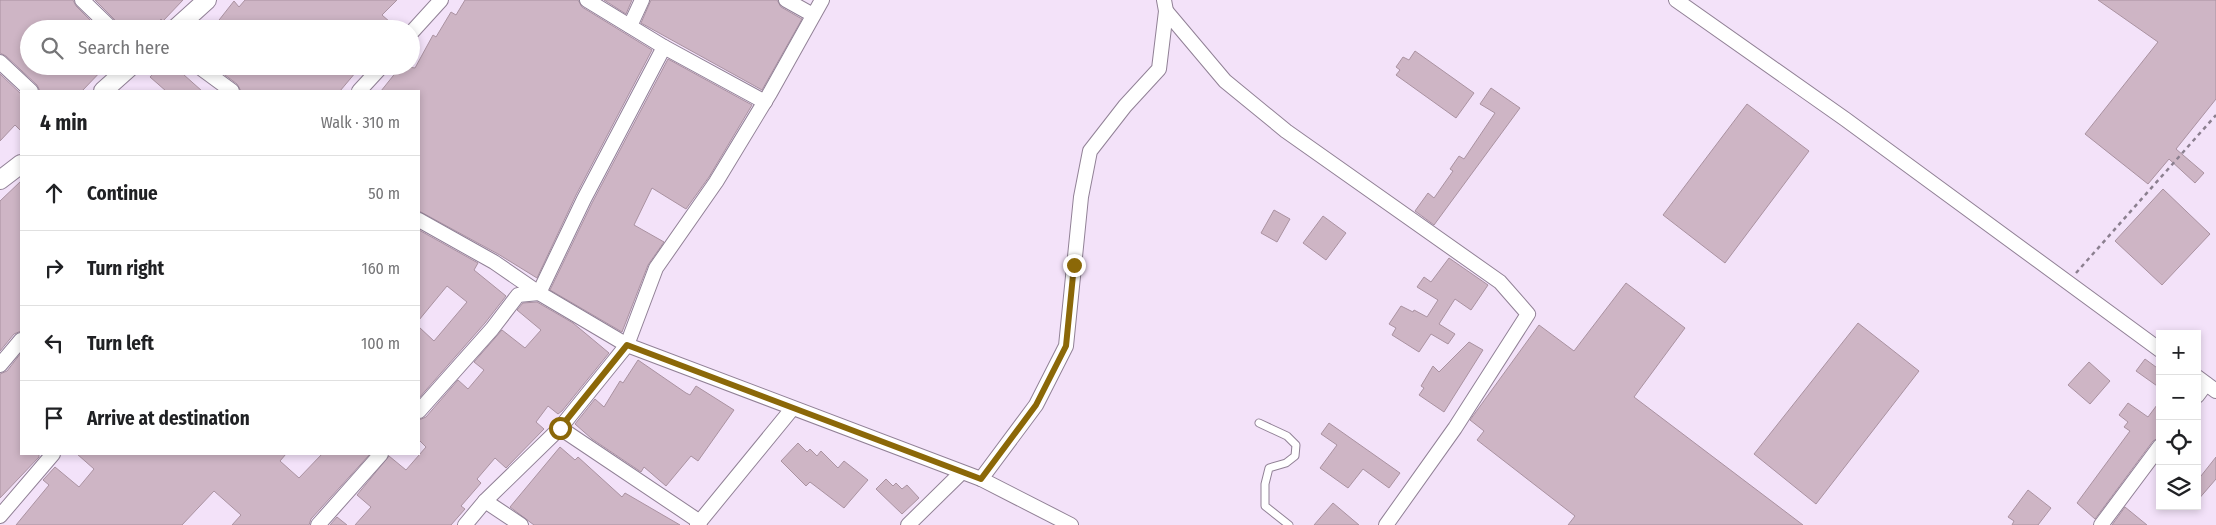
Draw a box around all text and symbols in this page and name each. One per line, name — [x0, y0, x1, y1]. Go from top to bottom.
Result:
search box — [20, 20, 420, 75]
icon: search — [38, 34, 66, 62]
text: Search here — [78, 36, 170, 59]
text: 4 min — [40, 110, 88, 136]
text: Walk · 310 m — [321, 113, 400, 132]
icon: ahead — [40, 179, 68, 207]
text: Continue — [87, 182, 158, 205]
text: 50 m — [368, 184, 400, 203]
icon: right — [40, 254, 68, 282]
route end — [1063, 254, 1086, 277]
text: Turn right — [87, 257, 164, 280]
text: 160 m — [361, 259, 400, 278]
icon: left — [40, 329, 68, 357]
map controls — [2156, 330, 2201, 510]
button: + — [2156, 330, 2201, 375]
text: Turn left — [87, 332, 154, 355]
text: 100 m — [361, 334, 400, 353]
button: − — [2156, 375, 2201, 420]
icon: arrive — [40, 404, 68, 432]
text: Arrive at destination — [87, 407, 250, 430]
route start — [549, 417, 572, 440]
button: locate — [2156, 420, 2201, 465]
button: layers — [2156, 465, 2201, 510]

